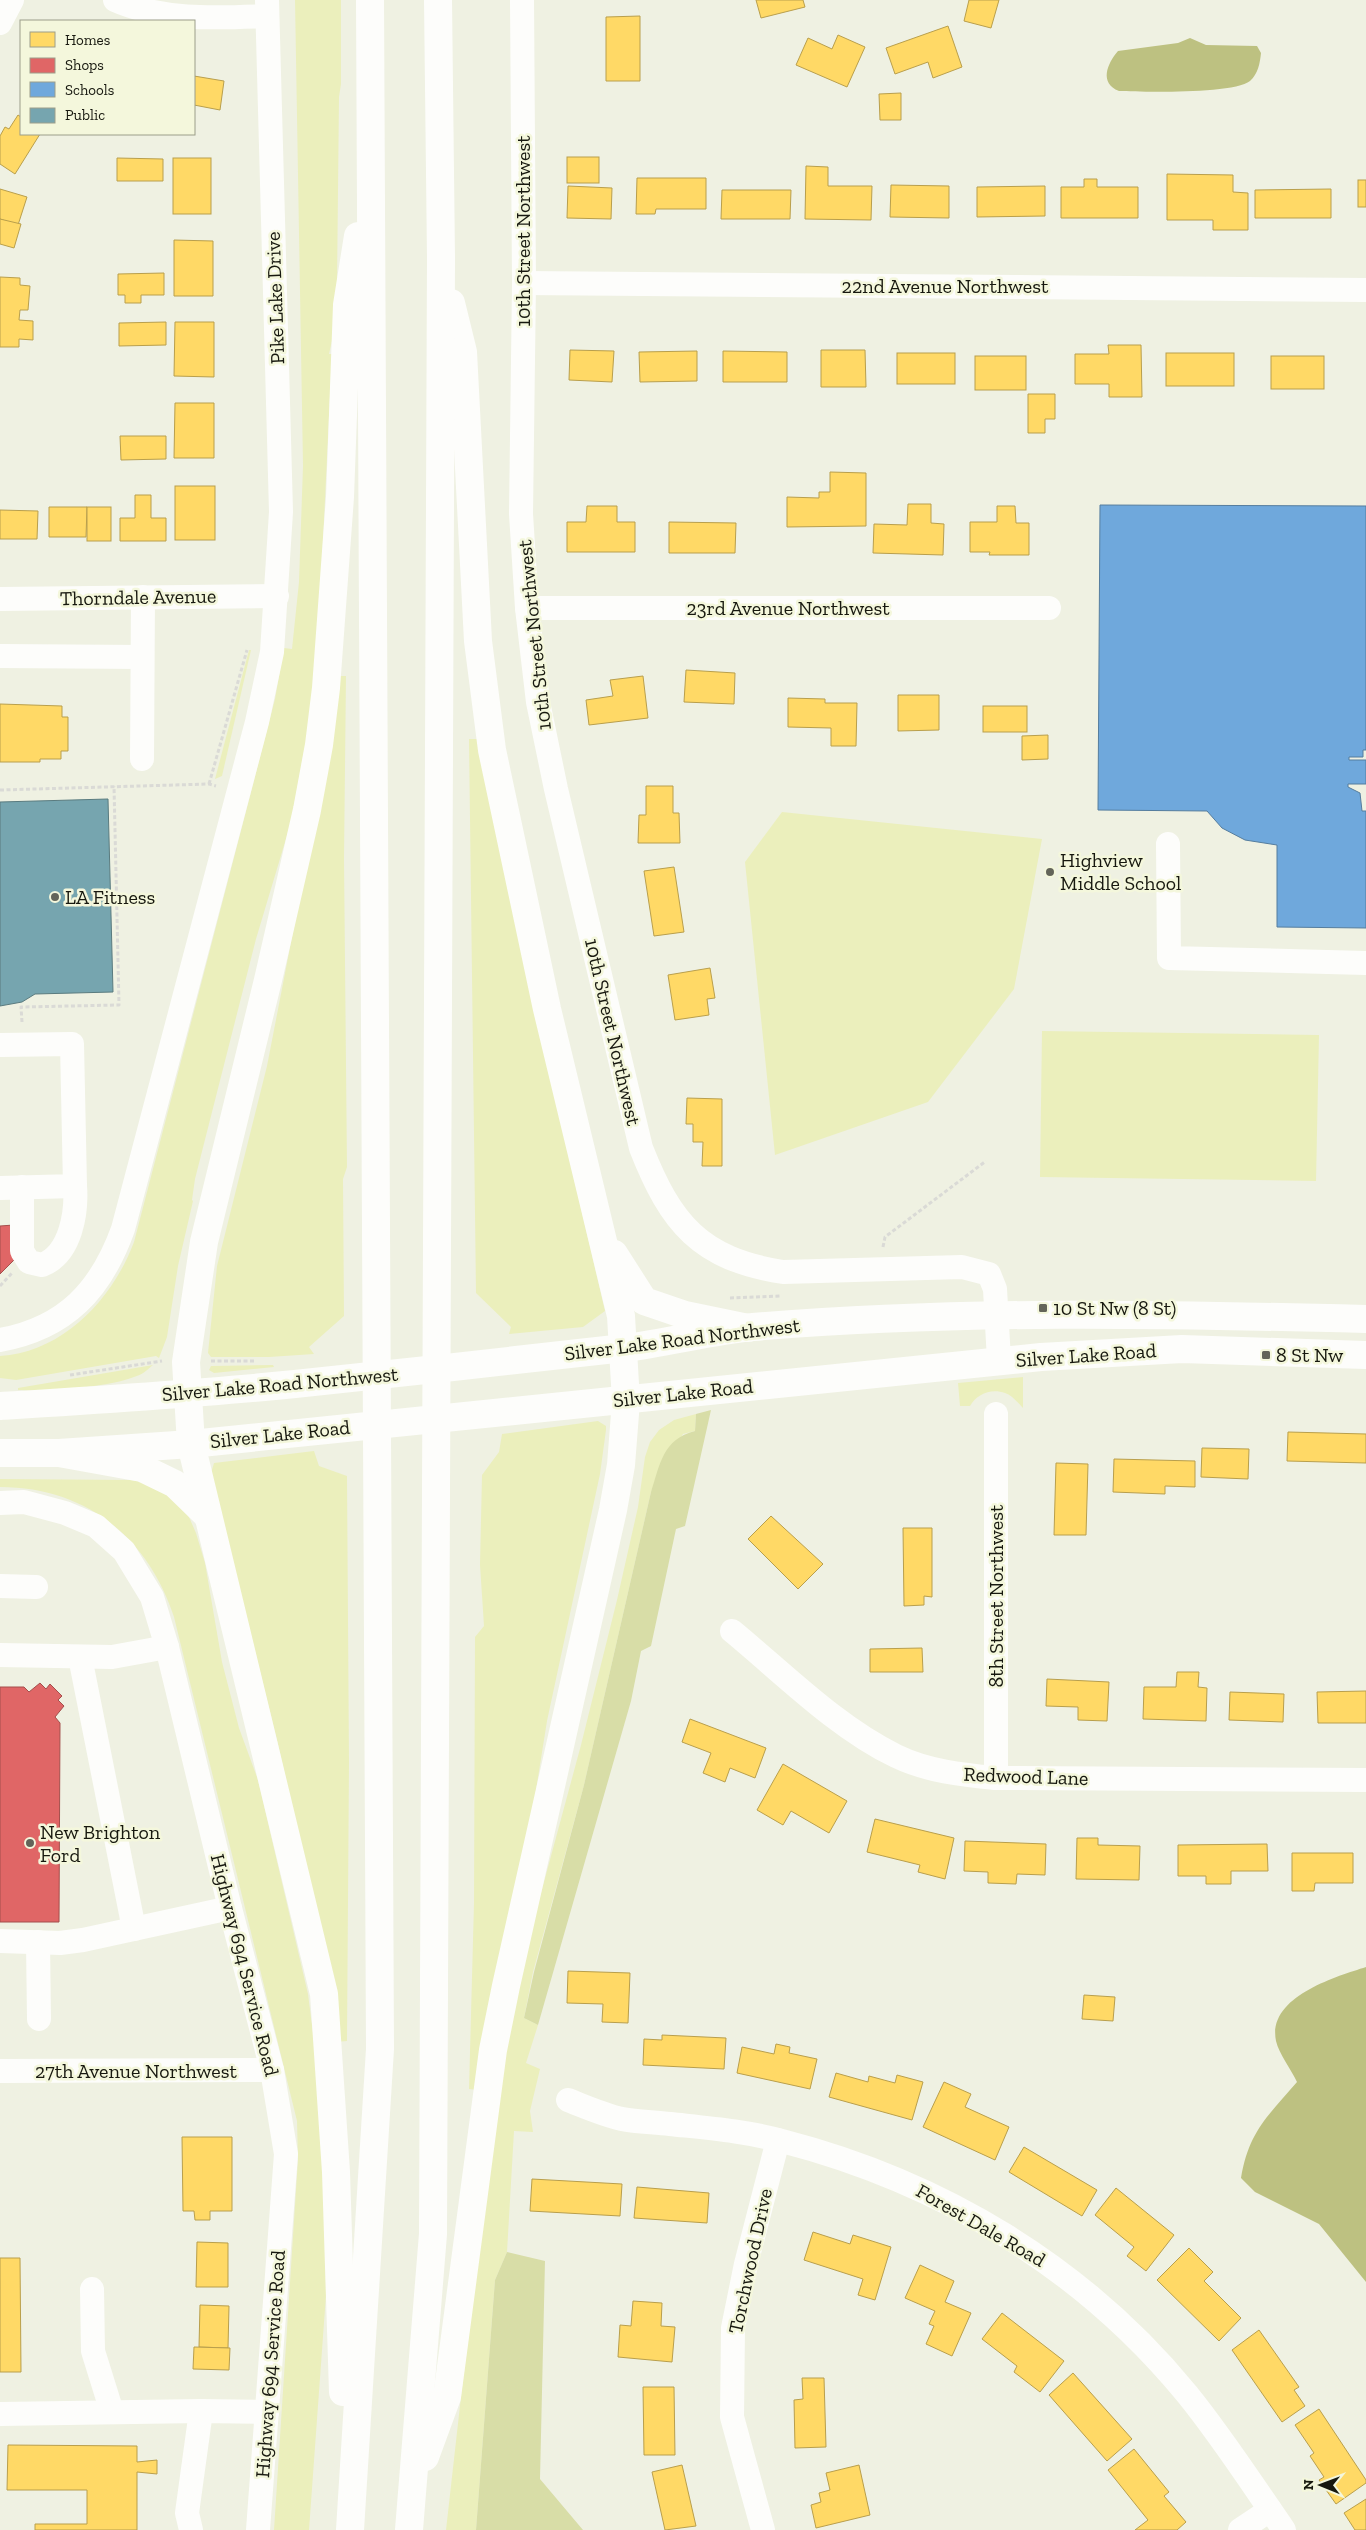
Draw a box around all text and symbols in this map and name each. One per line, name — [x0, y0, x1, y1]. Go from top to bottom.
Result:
legend — [20, 20, 195, 135]
text: Homes — [65, 31, 110, 49]
text: Shops — [65, 56, 104, 74]
text: Schools — [65, 81, 114, 99]
text: Public — [65, 106, 105, 124]
street label: 10th Street Northwest — [511, 135, 535, 327]
street label: Pike Lake Drive — [261, 231, 289, 365]
street label: 22nd Avenue Northwest — [842, 274, 1049, 298]
street label: 10th Street Northwest — [512, 538, 556, 731]
street label: Thorndale Avenue — [60, 584, 216, 610]
street label: 23rd Avenue Northwest — [686, 596, 890, 620]
place label: Highview Middle School — [1060, 848, 1181, 895]
marker: Highview Middle School — [1044, 866, 1056, 878]
place label: LA Fitness — [65, 885, 155, 909]
marker: LA Fitness — [49, 891, 61, 903]
street label: 10th Street Northwest — [580, 936, 646, 1128]
place label: 10 St Nw (8 St) — [1053, 1296, 1176, 1320]
marker: 10 St Nw (8 St) — [1037, 1302, 1049, 1314]
street label: Silver Lake Road Northwest — [563, 1313, 802, 1365]
street label: Silver Lake Road — [1015, 1338, 1157, 1372]
place label: 8 St Nw — [1276, 1343, 1344, 1367]
marker: 8 St Nw — [1260, 1349, 1272, 1361]
street label: Silver Lake Road Northwest — [161, 1362, 400, 1406]
street label: Silver Lake Road — [612, 1374, 754, 1412]
street label: Silver Lake Road — [209, 1415, 351, 1453]
street label: 8th Street Northwest — [984, 1504, 1008, 1687]
street label: Redwood Lane — [963, 1762, 1089, 1790]
place label: New Brighton Ford — [40, 1820, 161, 1867]
marker: New Brighton Ford — [24, 1837, 36, 1849]
street label: Highway 694 Service Road — [206, 1851, 284, 2079]
street label: 27th Avenue Northwest — [35, 2059, 238, 2083]
street label: Forest Dale Road — [912, 2178, 1050, 2272]
street label: Torchwood Drive — [723, 2186, 777, 2336]
street label: Highway 694 Service Road — [250, 2249, 290, 2479]
north arrow — [1296, 2460, 1346, 2510]
text: N — [1300, 2479, 1317, 2490]

